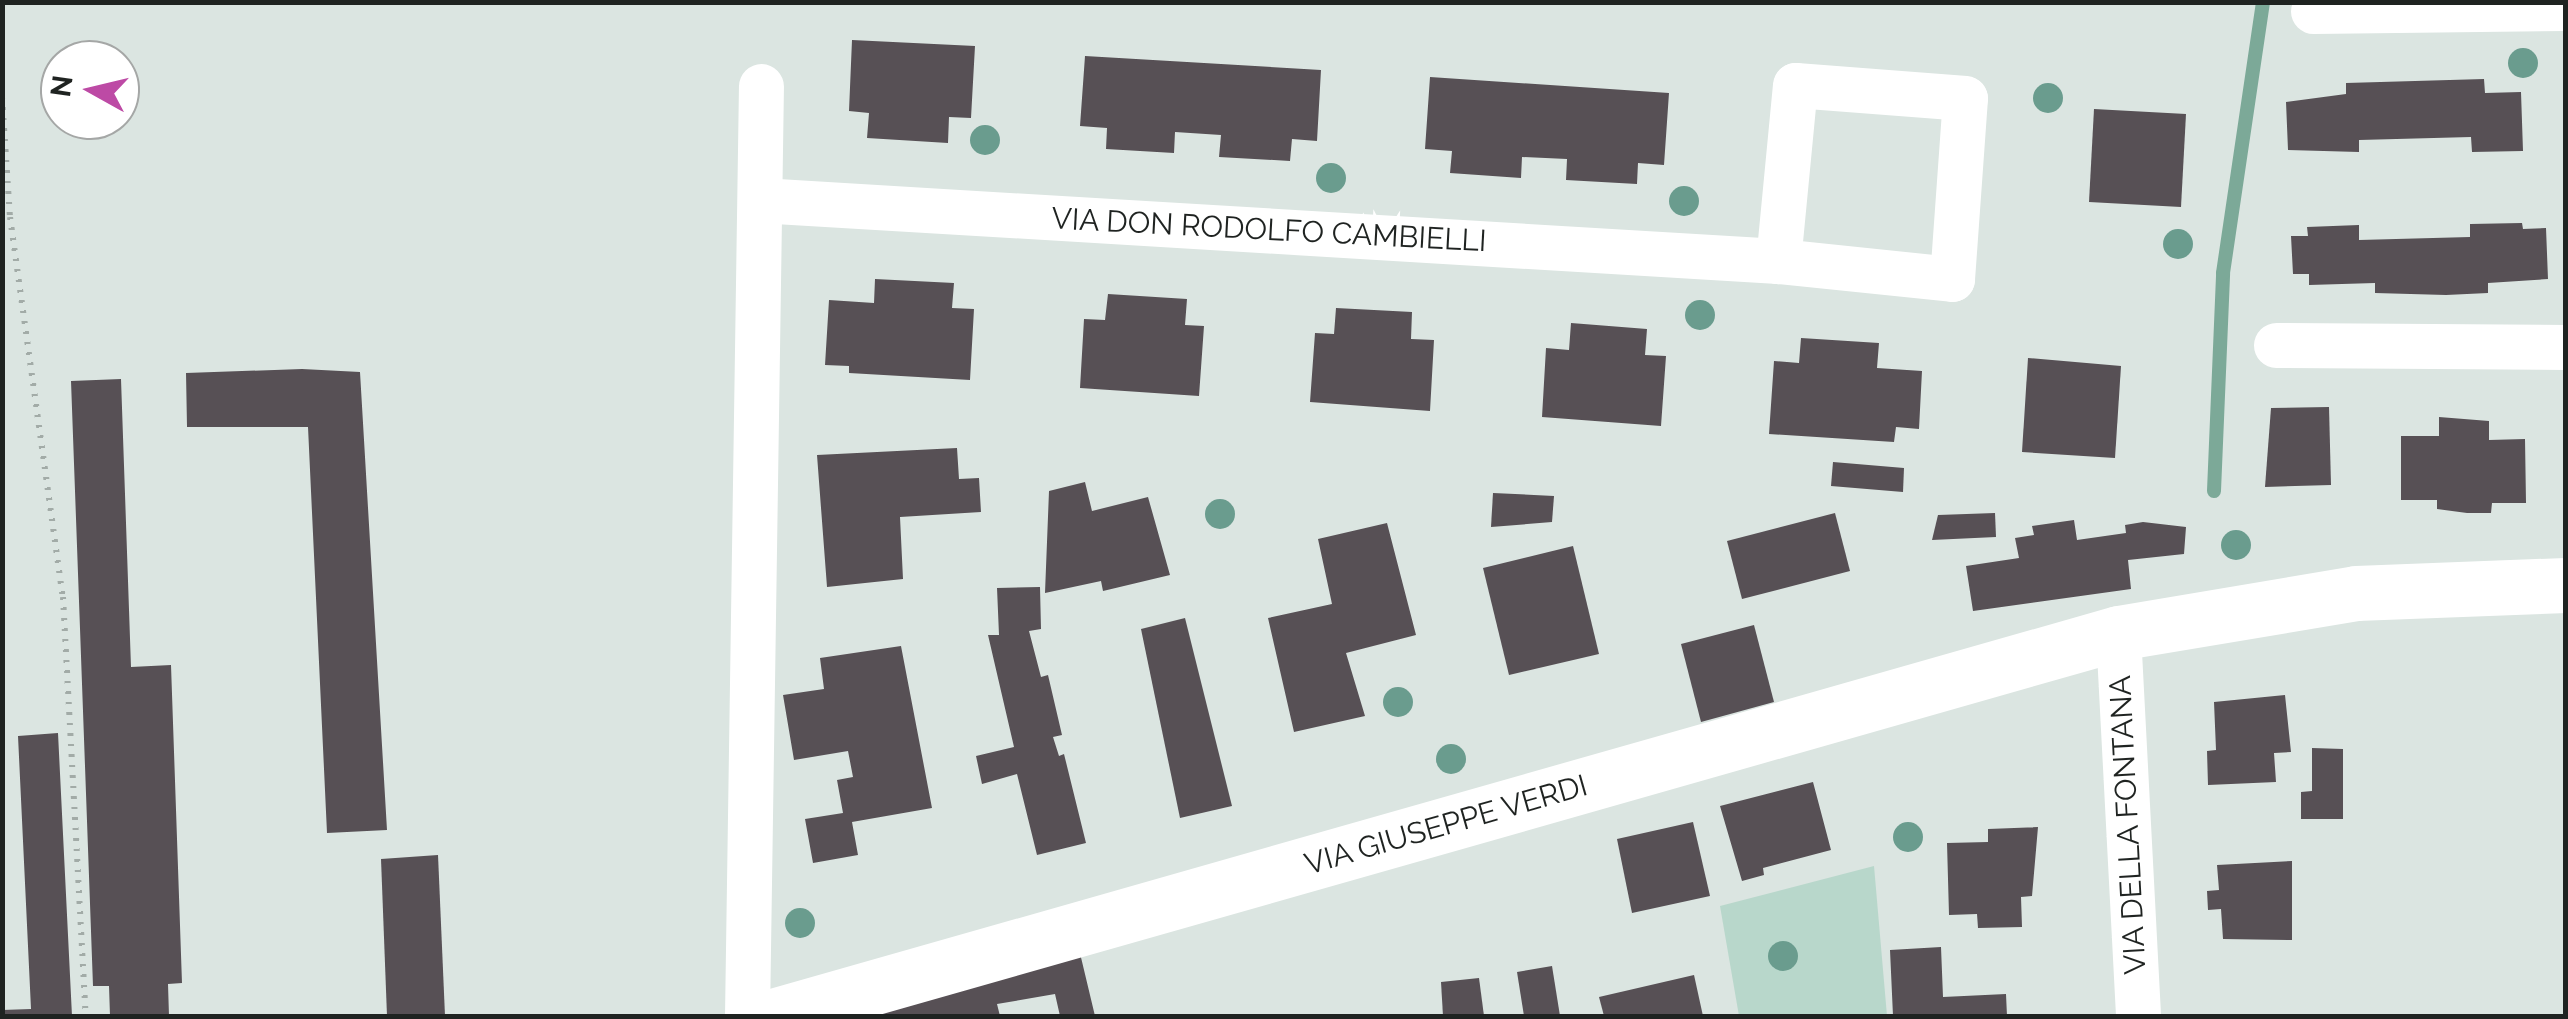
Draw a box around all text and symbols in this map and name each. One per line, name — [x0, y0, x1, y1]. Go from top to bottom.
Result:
north arrow — [40, 40, 140, 140]
text: N — [44, 73, 80, 99]
street label: VIA DON RODOLFO CAMBIELLI — [1050, 201, 1488, 259]
street label: VIA DELLA FONTANA — [2102, 674, 2154, 976]
street label: VIA GIUSEPPE VERDI — [1300, 767, 1592, 883]

